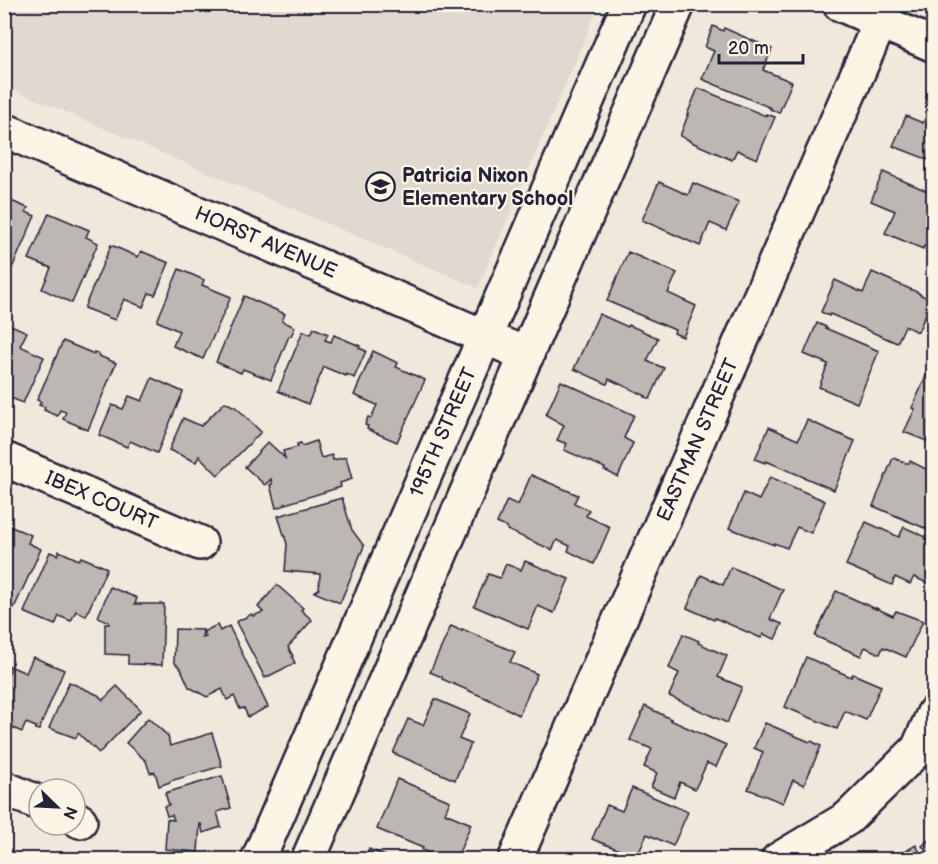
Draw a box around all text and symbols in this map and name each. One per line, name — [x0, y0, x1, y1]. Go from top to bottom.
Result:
scale bar — [719, 27, 803, 65]
text: 20 m — [728, 38, 769, 59]
place label: Patricia Nixon Elementary School — [402, 164, 573, 211]
school or university icon: Patricia Nixon Elementary School — [365, 171, 397, 203]
street label: HORST AVENUE — [191, 202, 340, 284]
street label: EASTMAN STREET — [652, 355, 744, 525]
street label: 195TH STREET — [405, 364, 482, 501]
street label: IBEX COURT — [41, 466, 161, 535]
north arrow — [27, 777, 87, 837]
text: N — [58, 803, 80, 822]

